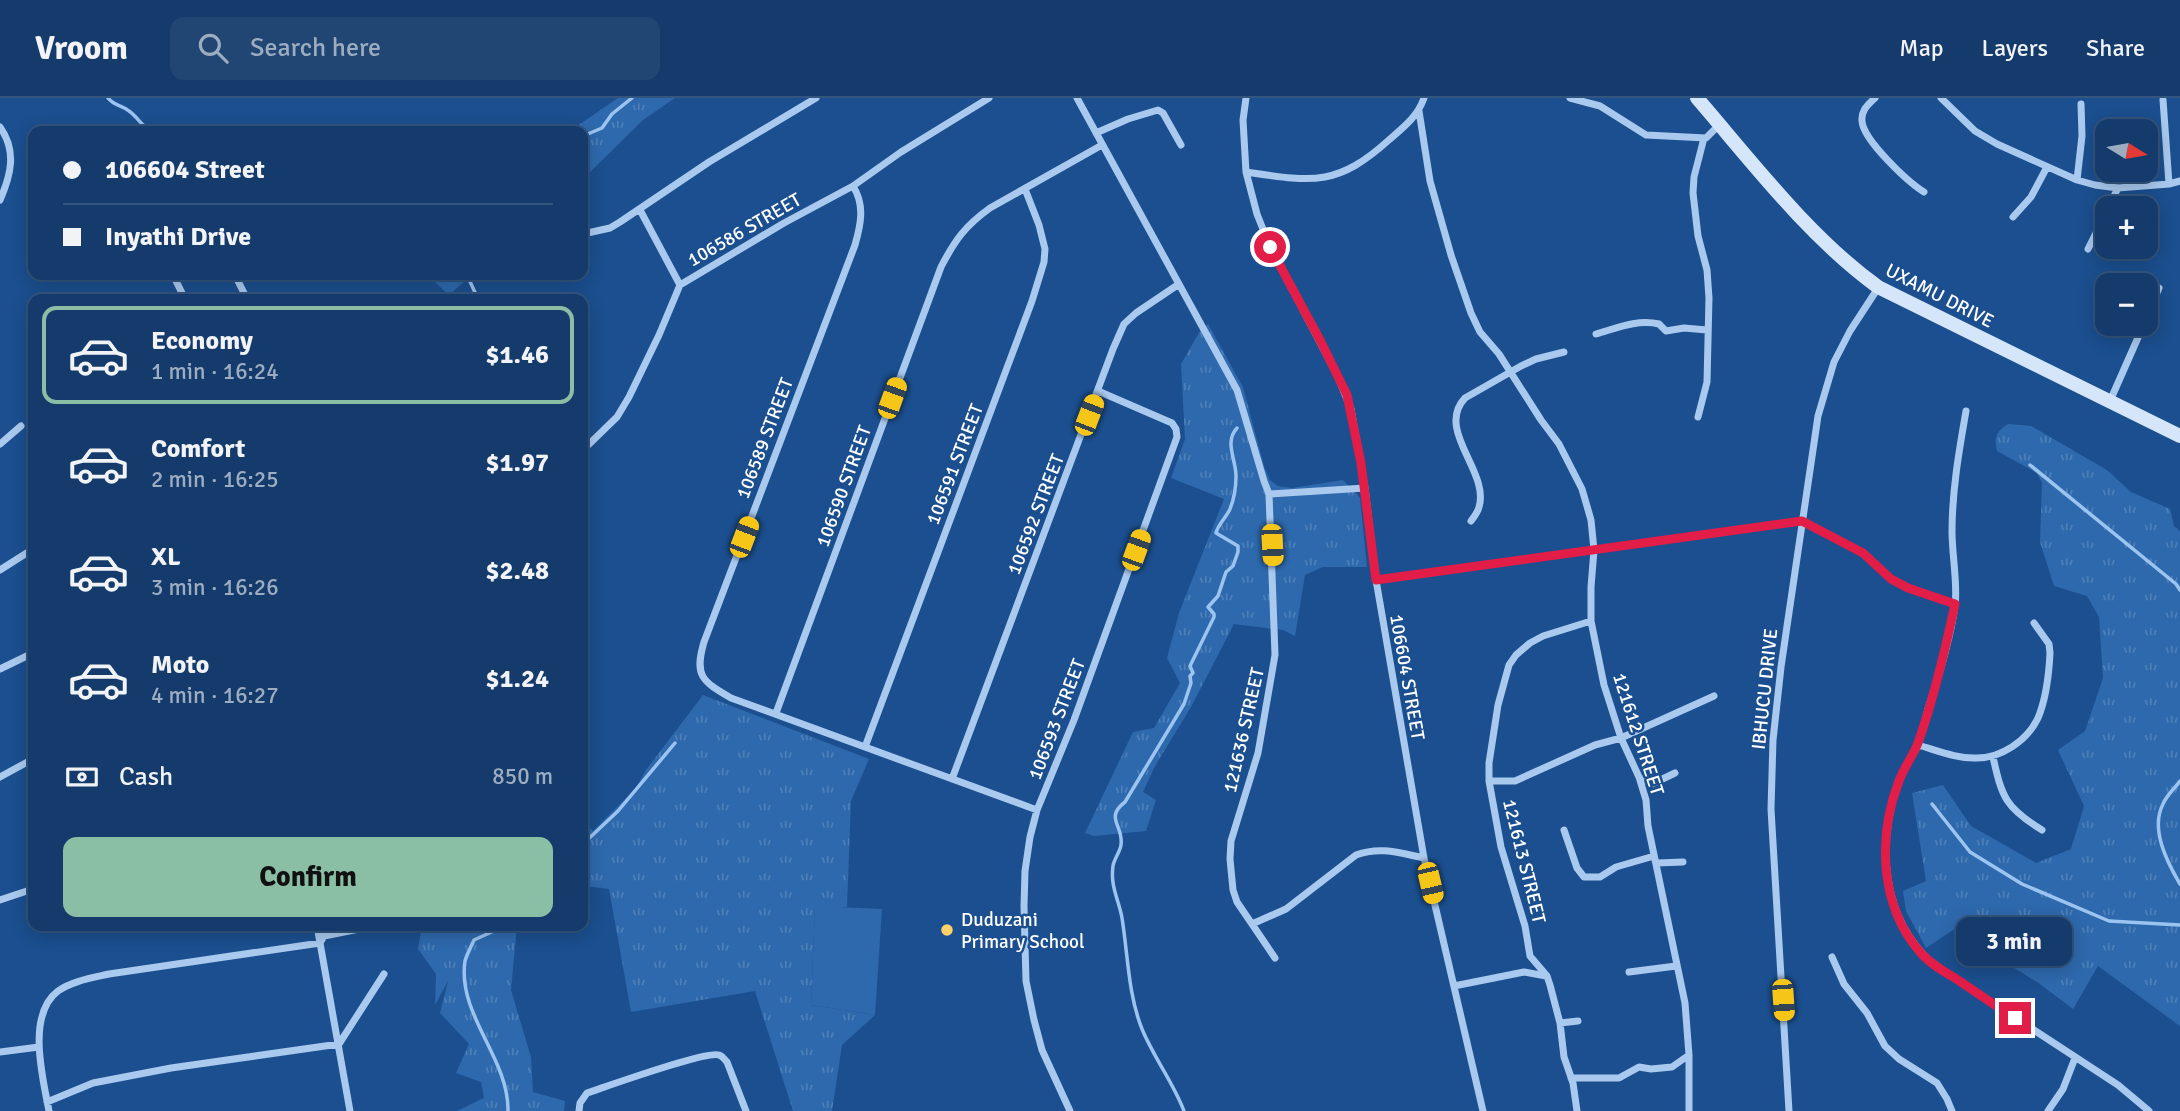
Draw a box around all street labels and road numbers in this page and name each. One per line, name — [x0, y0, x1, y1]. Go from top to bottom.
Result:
street label: 106586 STREET — [683, 187, 806, 272]
street label: UXAMU DRIVE — [1881, 258, 1998, 333]
street label: 106589 STREET — [731, 374, 799, 502]
street label: 106591 STREET — [921, 400, 989, 528]
street label: 106590 STREET — [811, 422, 877, 550]
street label: 106592 STREET — [1002, 450, 1070, 578]
street label: 106604 STREET — [1384, 612, 1430, 743]
street label: IBHUCU DRIVE — [1747, 627, 1783, 751]
street label: 106593 STREET — [1023, 655, 1091, 783]
street label: 121636 STREET — [1218, 665, 1270, 795]
street label: 121612 STREET — [1607, 670, 1669, 799]
street label: 121613 STREET — [1497, 797, 1551, 927]

